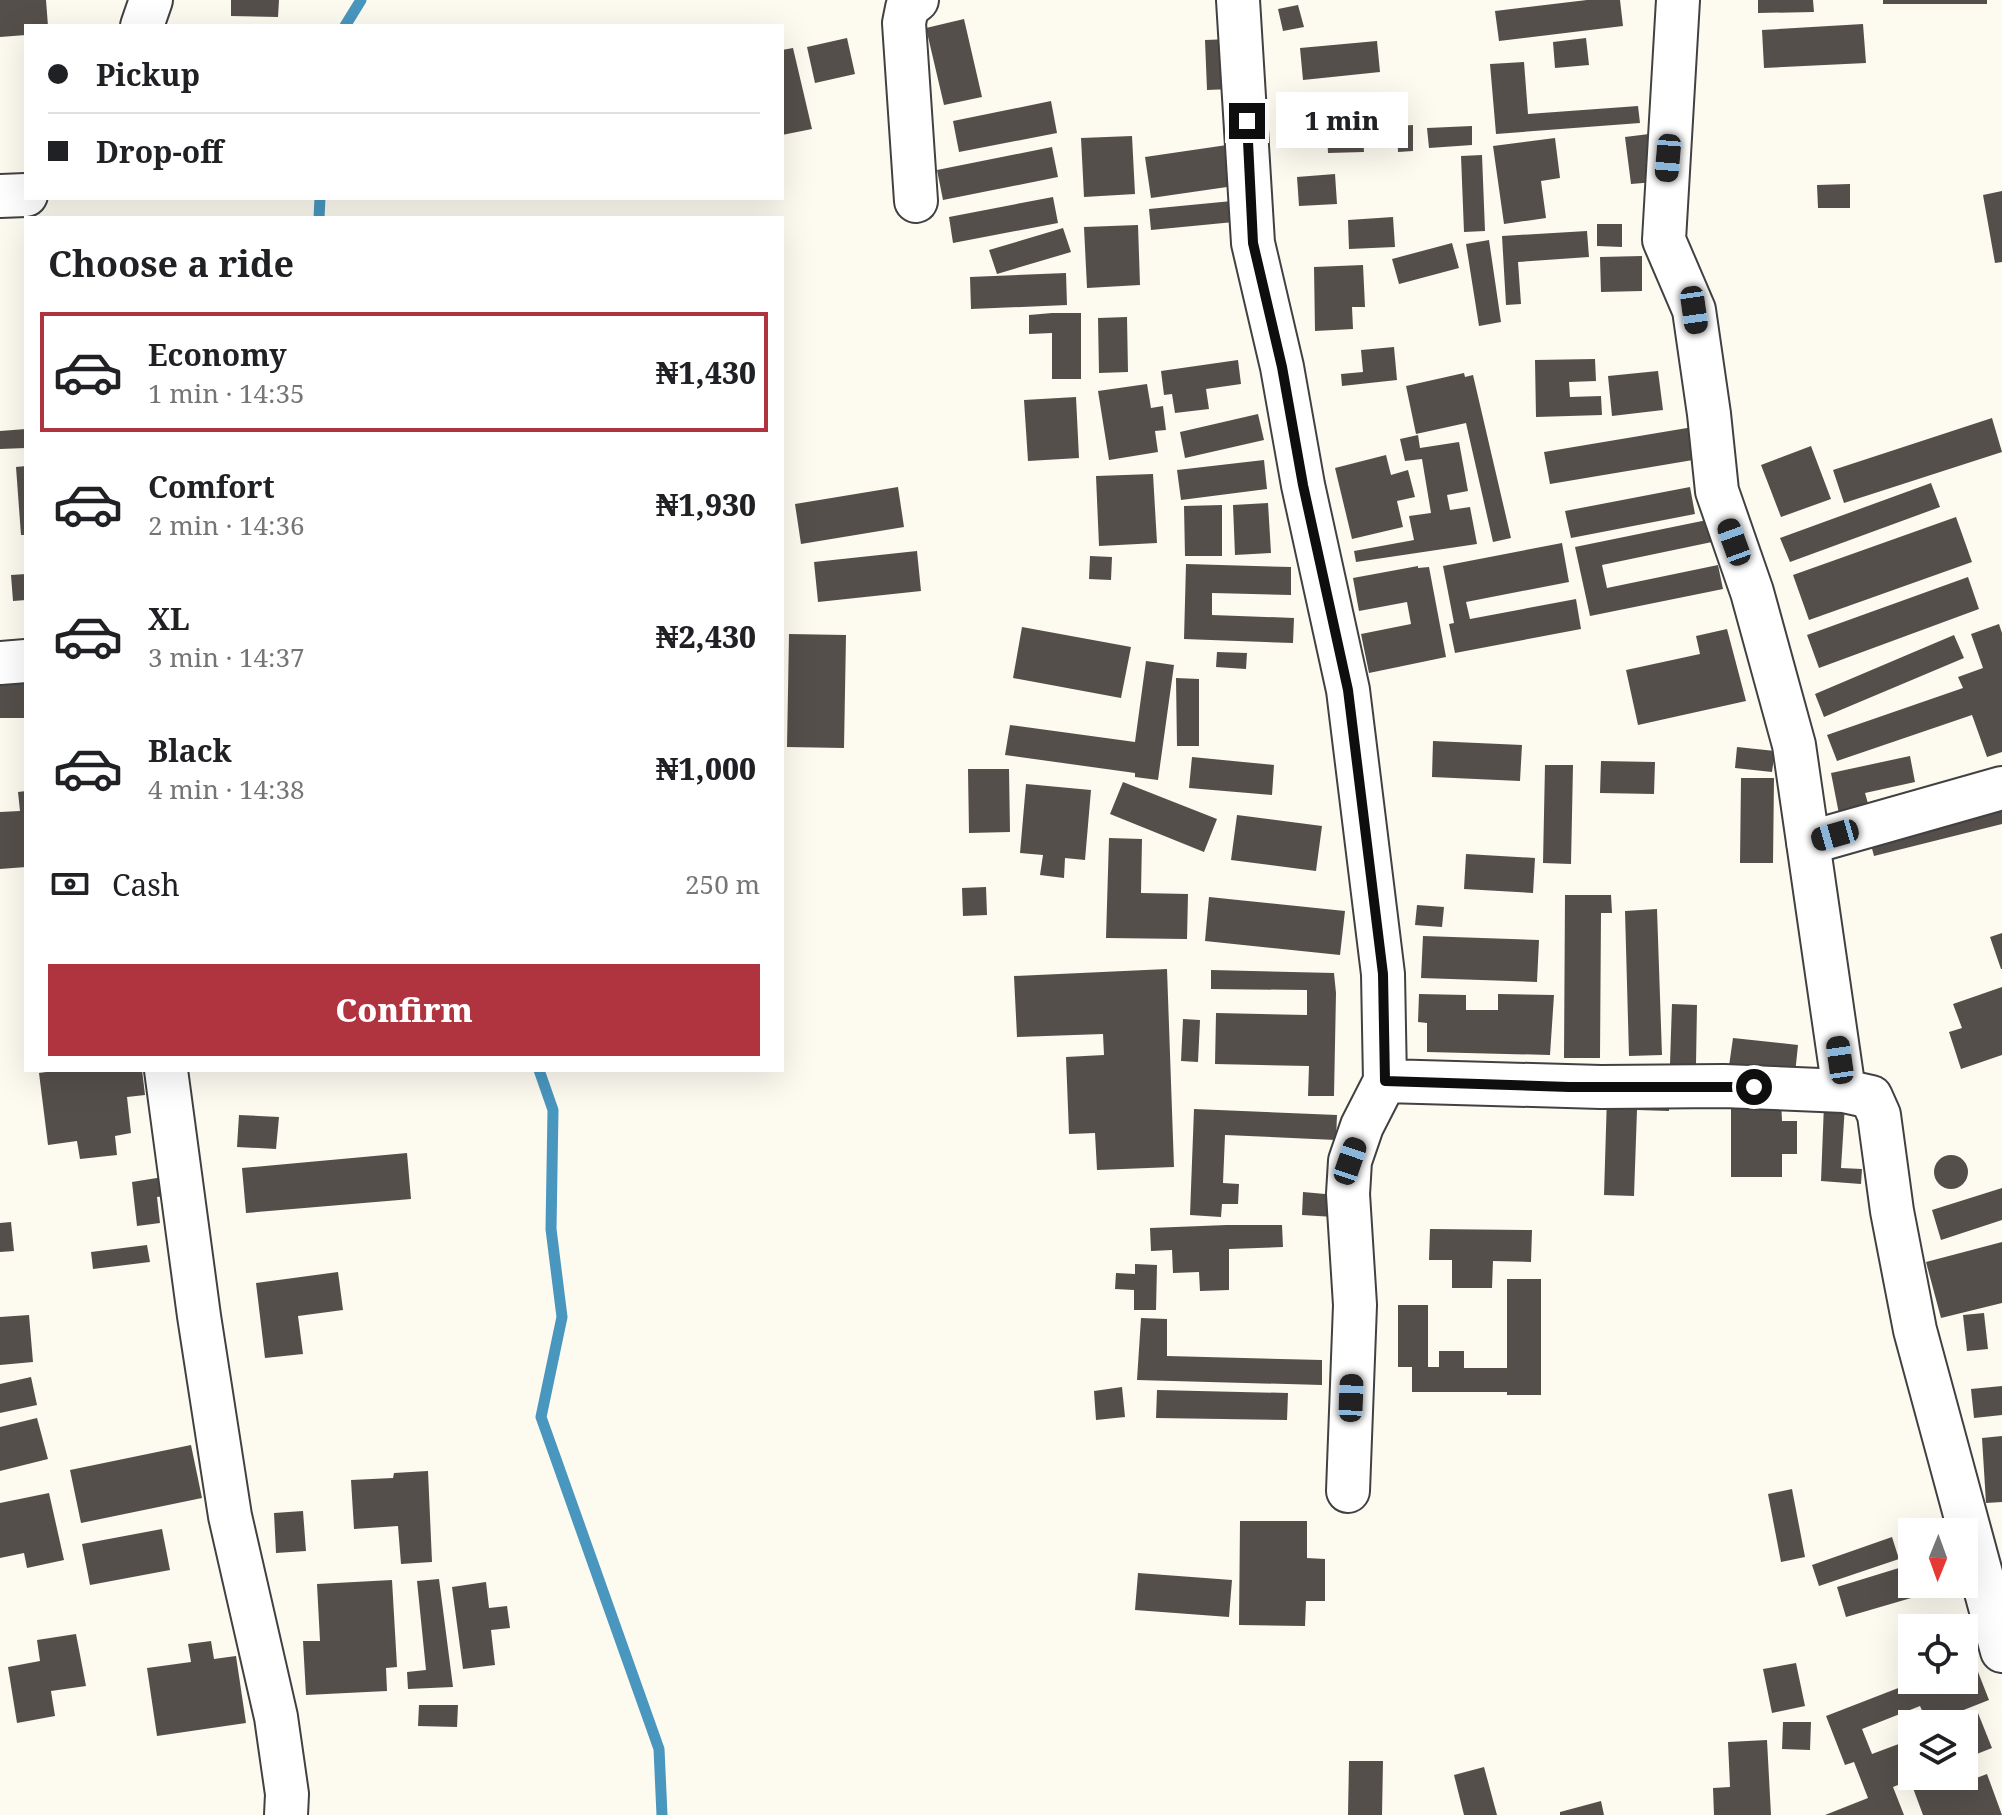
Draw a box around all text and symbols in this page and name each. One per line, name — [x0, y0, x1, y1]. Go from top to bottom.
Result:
text: Pickup — [96, 54, 200, 95]
callout: 1 min — [1275, 93, 1407, 149]
text: 1 min — [1305, 102, 1379, 138]
route end — [1229, 103, 1265, 139]
text: Drop-off — [96, 131, 223, 172]
car — [1654, 133, 1682, 183]
text: Choose a ride — [48, 239, 294, 288]
car — [1679, 285, 1709, 335]
text: Economy — [148, 334, 287, 375]
icon: car — [52, 336, 124, 408]
text: ₦1,430 — [656, 352, 756, 393]
text: 1 min · 14:35 — [148, 375, 305, 411]
text: Comfort — [148, 466, 275, 507]
icon: car — [52, 468, 124, 540]
text: ₦1,930 — [656, 484, 756, 525]
text: 2 min · 14:36 — [148, 507, 305, 543]
car — [1715, 515, 1753, 569]
text: XL — [148, 598, 190, 639]
icon: car — [52, 600, 124, 672]
text: ₦2,430 — [656, 616, 756, 657]
text: 3 min · 14:37 — [148, 639, 305, 675]
text: Black — [148, 730, 232, 771]
icon: car — [52, 732, 124, 804]
text: ₦1,000 — [656, 748, 756, 789]
text: 4 min · 14:38 — [148, 771, 305, 807]
car — [1809, 817, 1861, 853]
icon: cash — [48, 862, 92, 906]
text: Cash — [112, 864, 180, 905]
text: 250 m — [685, 866, 760, 902]
button: Confirm — [48, 964, 760, 1056]
car — [1825, 1035, 1855, 1085]
route start — [1736, 1069, 1772, 1105]
car — [1331, 1134, 1369, 1188]
car — [1338, 1374, 1364, 1422]
north arrow — [1898, 1518, 1978, 1598]
map controls — [1898, 1518, 1978, 1790]
button: locate — [1898, 1614, 1978, 1694]
button: layers — [1898, 1710, 1978, 1790]

